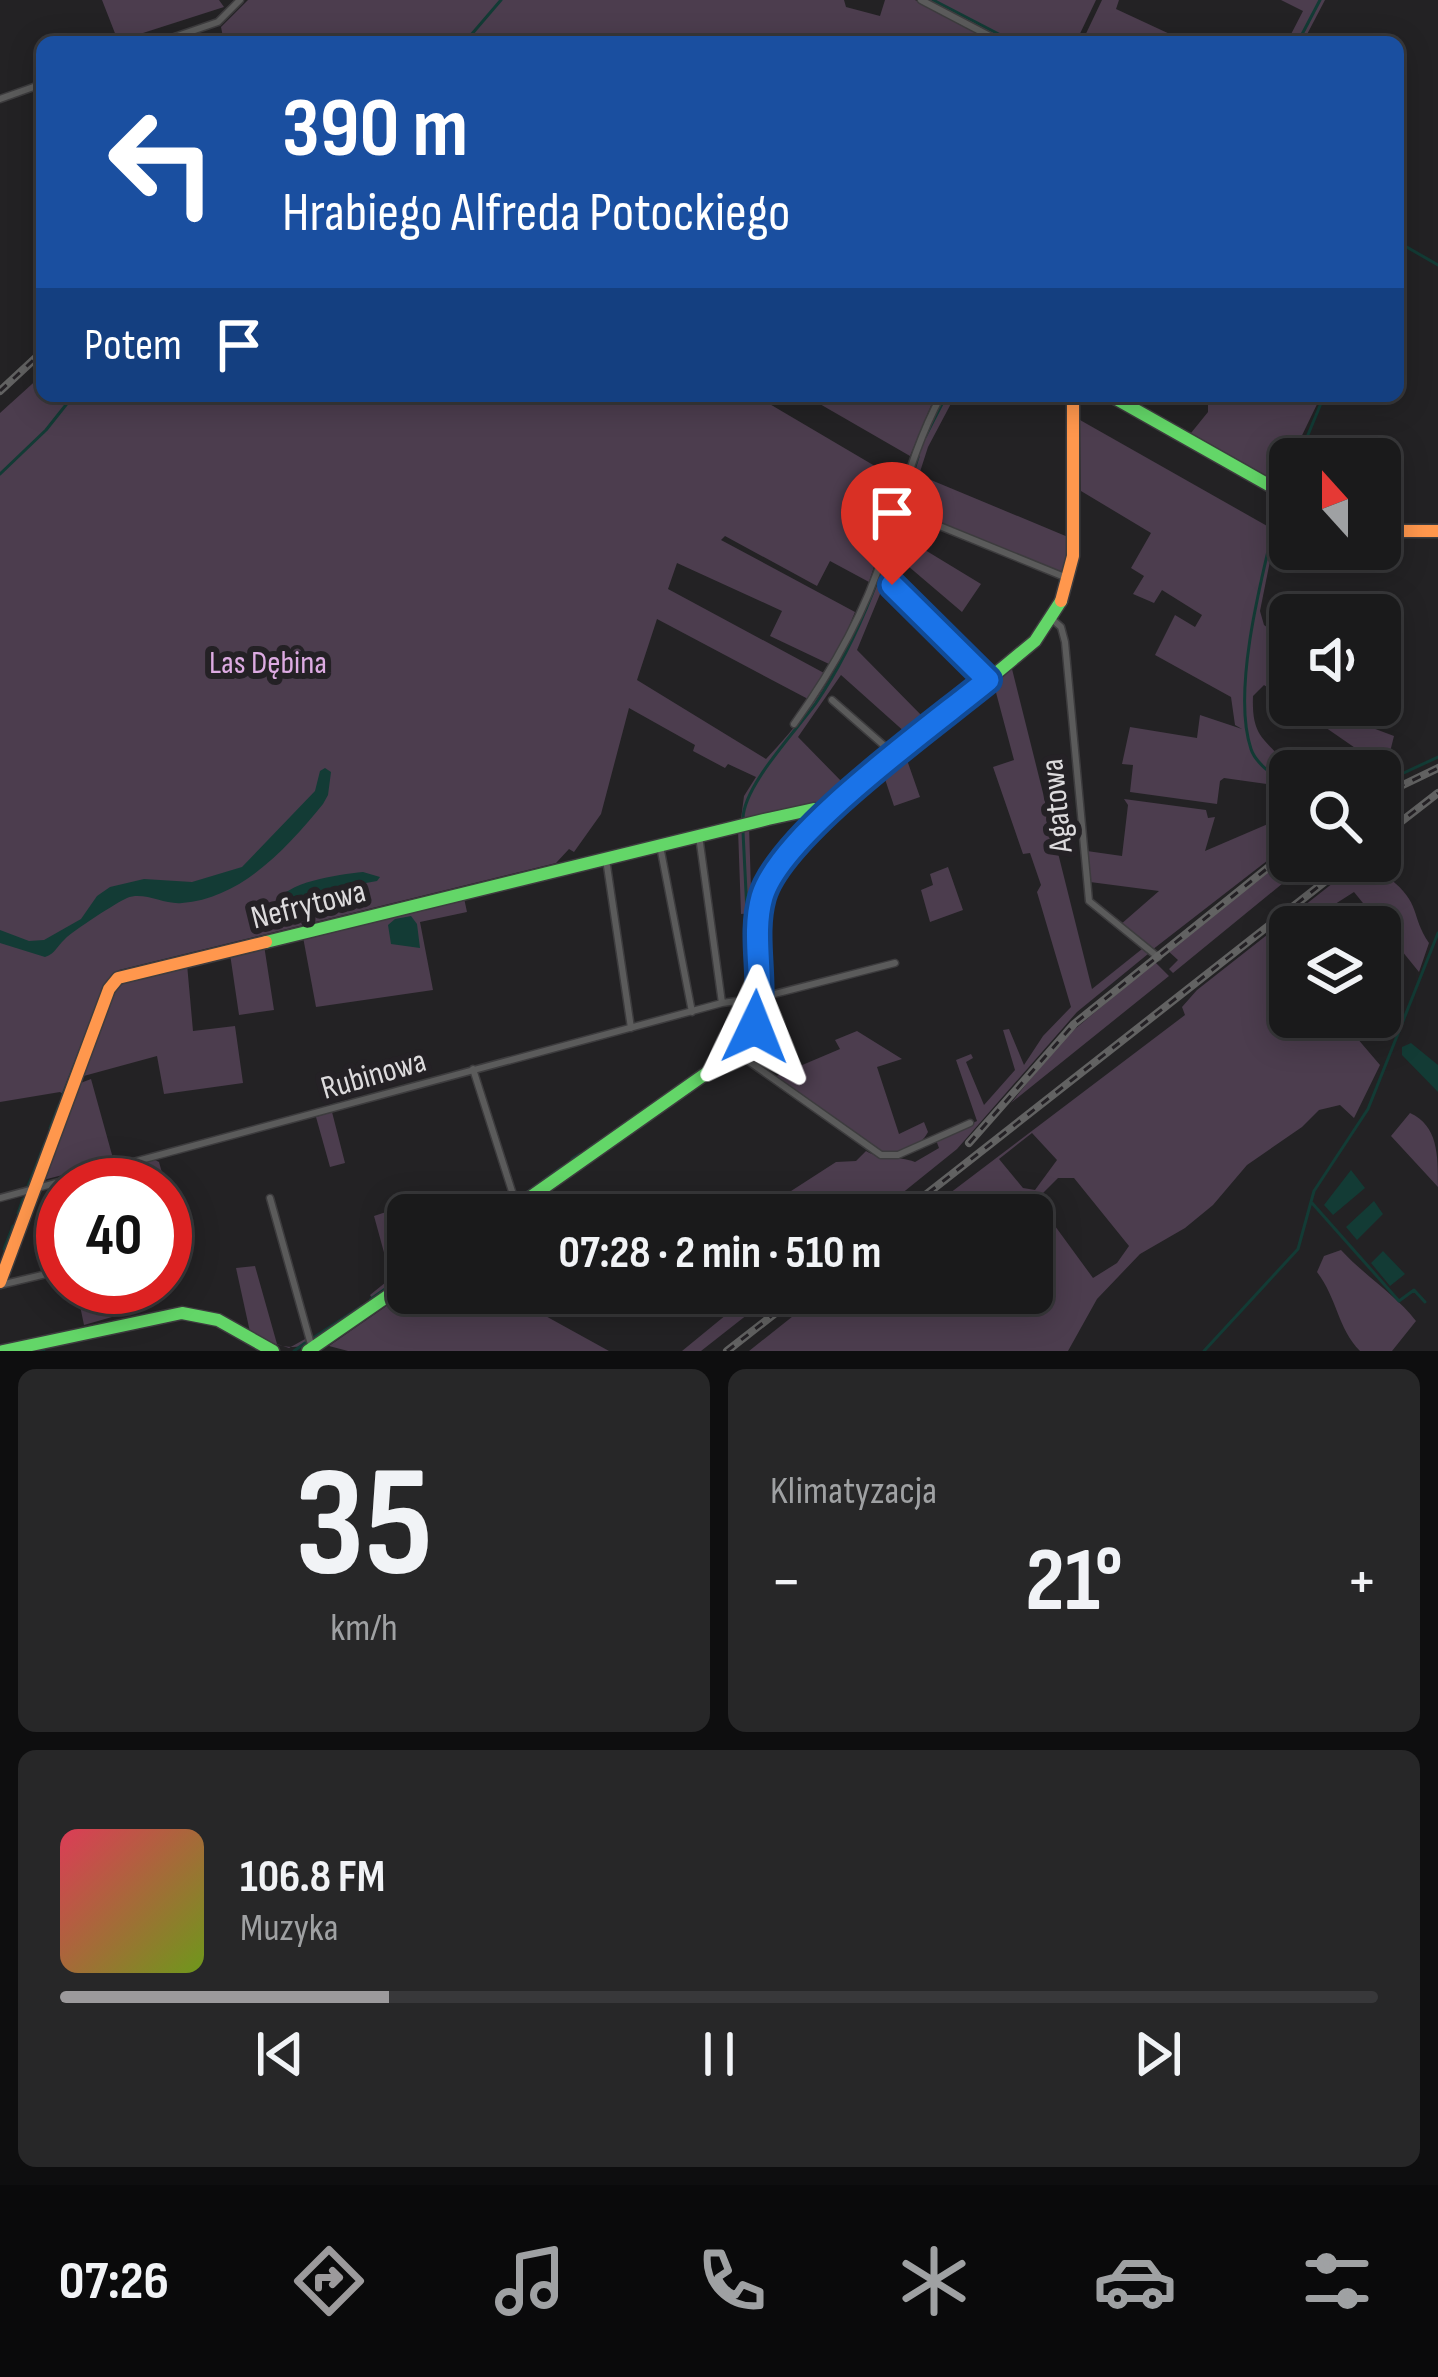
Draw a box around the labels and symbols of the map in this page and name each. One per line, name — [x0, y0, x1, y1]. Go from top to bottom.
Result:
north arrow — [1269, 438, 1401, 570]
pin — [841, 462, 943, 585]
park label: Las Dębina — [209, 643, 327, 683]
street label: Agatowa — [1032, 757, 1082, 856]
street label: Nefrytowa — [247, 871, 370, 938]
position arrow — [692, 964, 818, 1090]
street label: Rubinowa — [316, 1041, 431, 1109]
speed limit sign: 40 — [36, 1158, 192, 1314]

